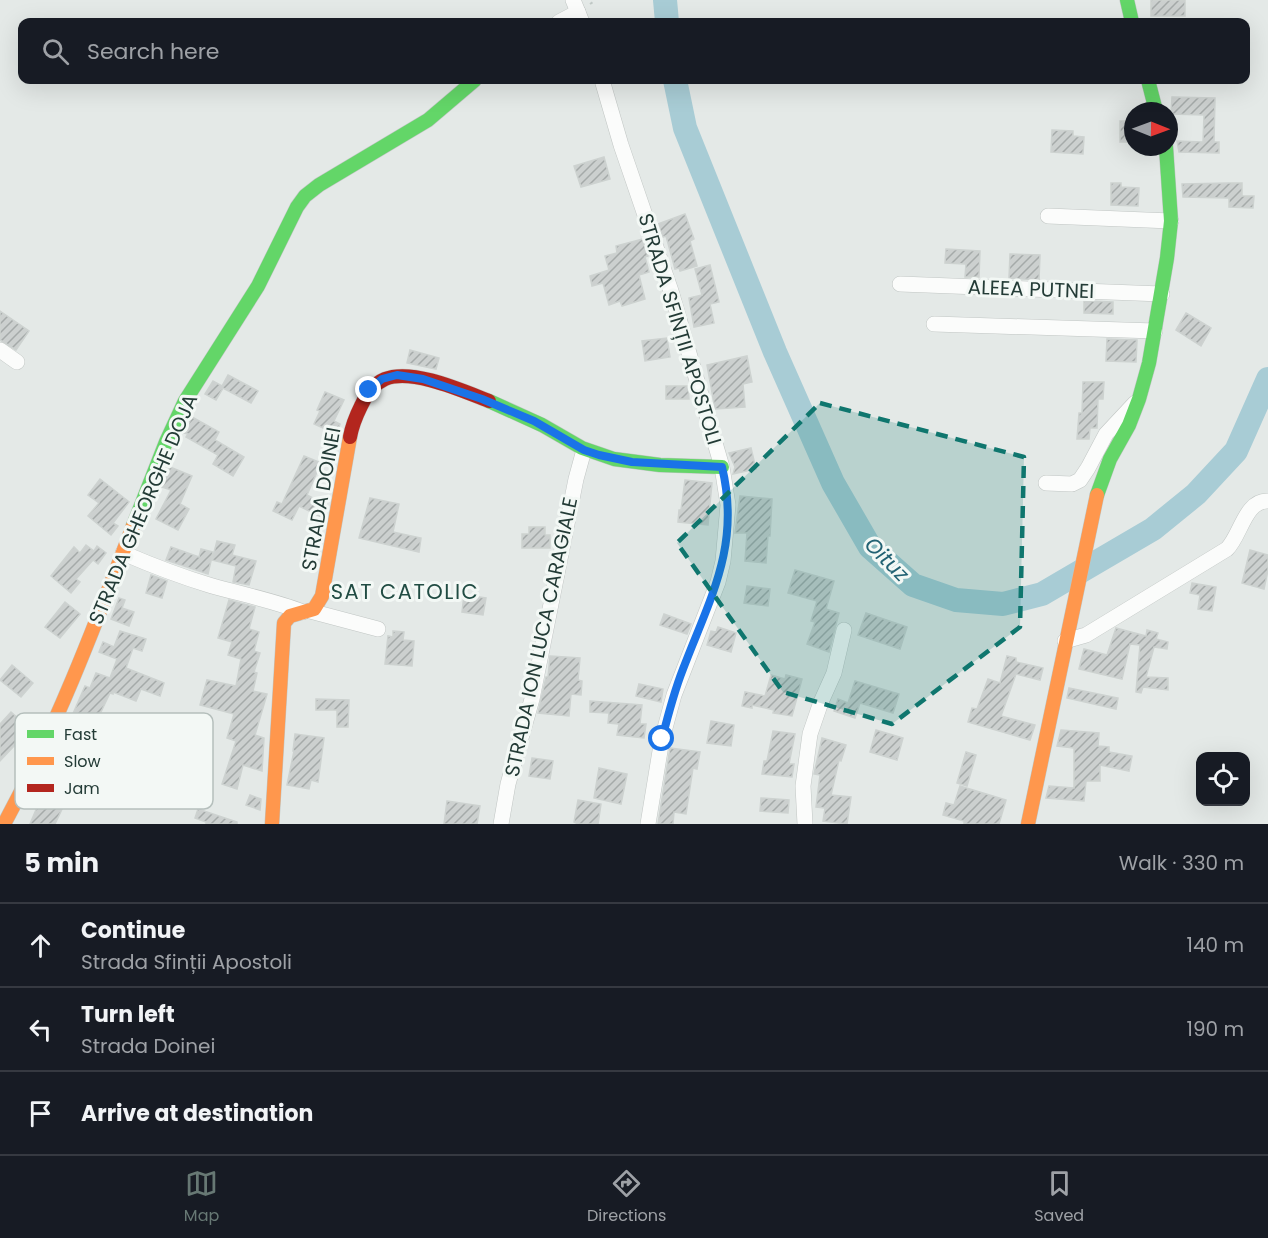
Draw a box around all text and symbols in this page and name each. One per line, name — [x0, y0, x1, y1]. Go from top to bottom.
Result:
search box — [18, 18, 1250, 84]
icon: search — [39, 35, 72, 68]
text: Search here — [87, 36, 220, 67]
north arrow — [1124, 102, 1178, 156]
street label: STRADA SFINȚII APOSTOLI — [631, 210, 729, 448]
street label: ALEEA PUTNEI — [967, 273, 1095, 305]
route end — [355, 376, 381, 402]
street label: STRADA GHEORGHE DOJA — [82, 390, 204, 628]
street label: STRADA DOINEI — [295, 425, 347, 573]
street label: STRADA ION LUCA CARAGIALE — [498, 495, 584, 779]
water label: Oituz — [858, 530, 916, 588]
district label: SAT CATOLIC — [331, 577, 479, 606]
legend — [15, 713, 213, 809]
text: Fast — [64, 723, 97, 746]
route start — [648, 725, 674, 751]
text: Slow — [64, 750, 101, 773]
map controls — [1196, 752, 1250, 806]
button: locate — [1196, 752, 1250, 806]
text: Jam — [64, 777, 100, 800]
text: 5 min — [24, 845, 99, 881]
text: Walk · 330 m — [1119, 849, 1244, 877]
text: Continue — [81, 915, 185, 946]
icon: ahead — [24, 929, 57, 962]
text: 140 m — [1187, 931, 1244, 959]
text: Strada Sfinții Apostoli — [81, 948, 292, 976]
text: Turn left — [81, 999, 175, 1030]
icon: left — [24, 1013, 57, 1046]
text: 190 m — [1187, 1015, 1244, 1043]
text: Strada Doinei — [81, 1032, 215, 1060]
icon: arrive — [24, 1097, 57, 1130]
text: Arrive at destination — [81, 1098, 313, 1129]
tab: Map — [184, 1167, 219, 1228]
tab: Directions — [587, 1167, 666, 1228]
tab: Saved — [1034, 1167, 1084, 1228]

